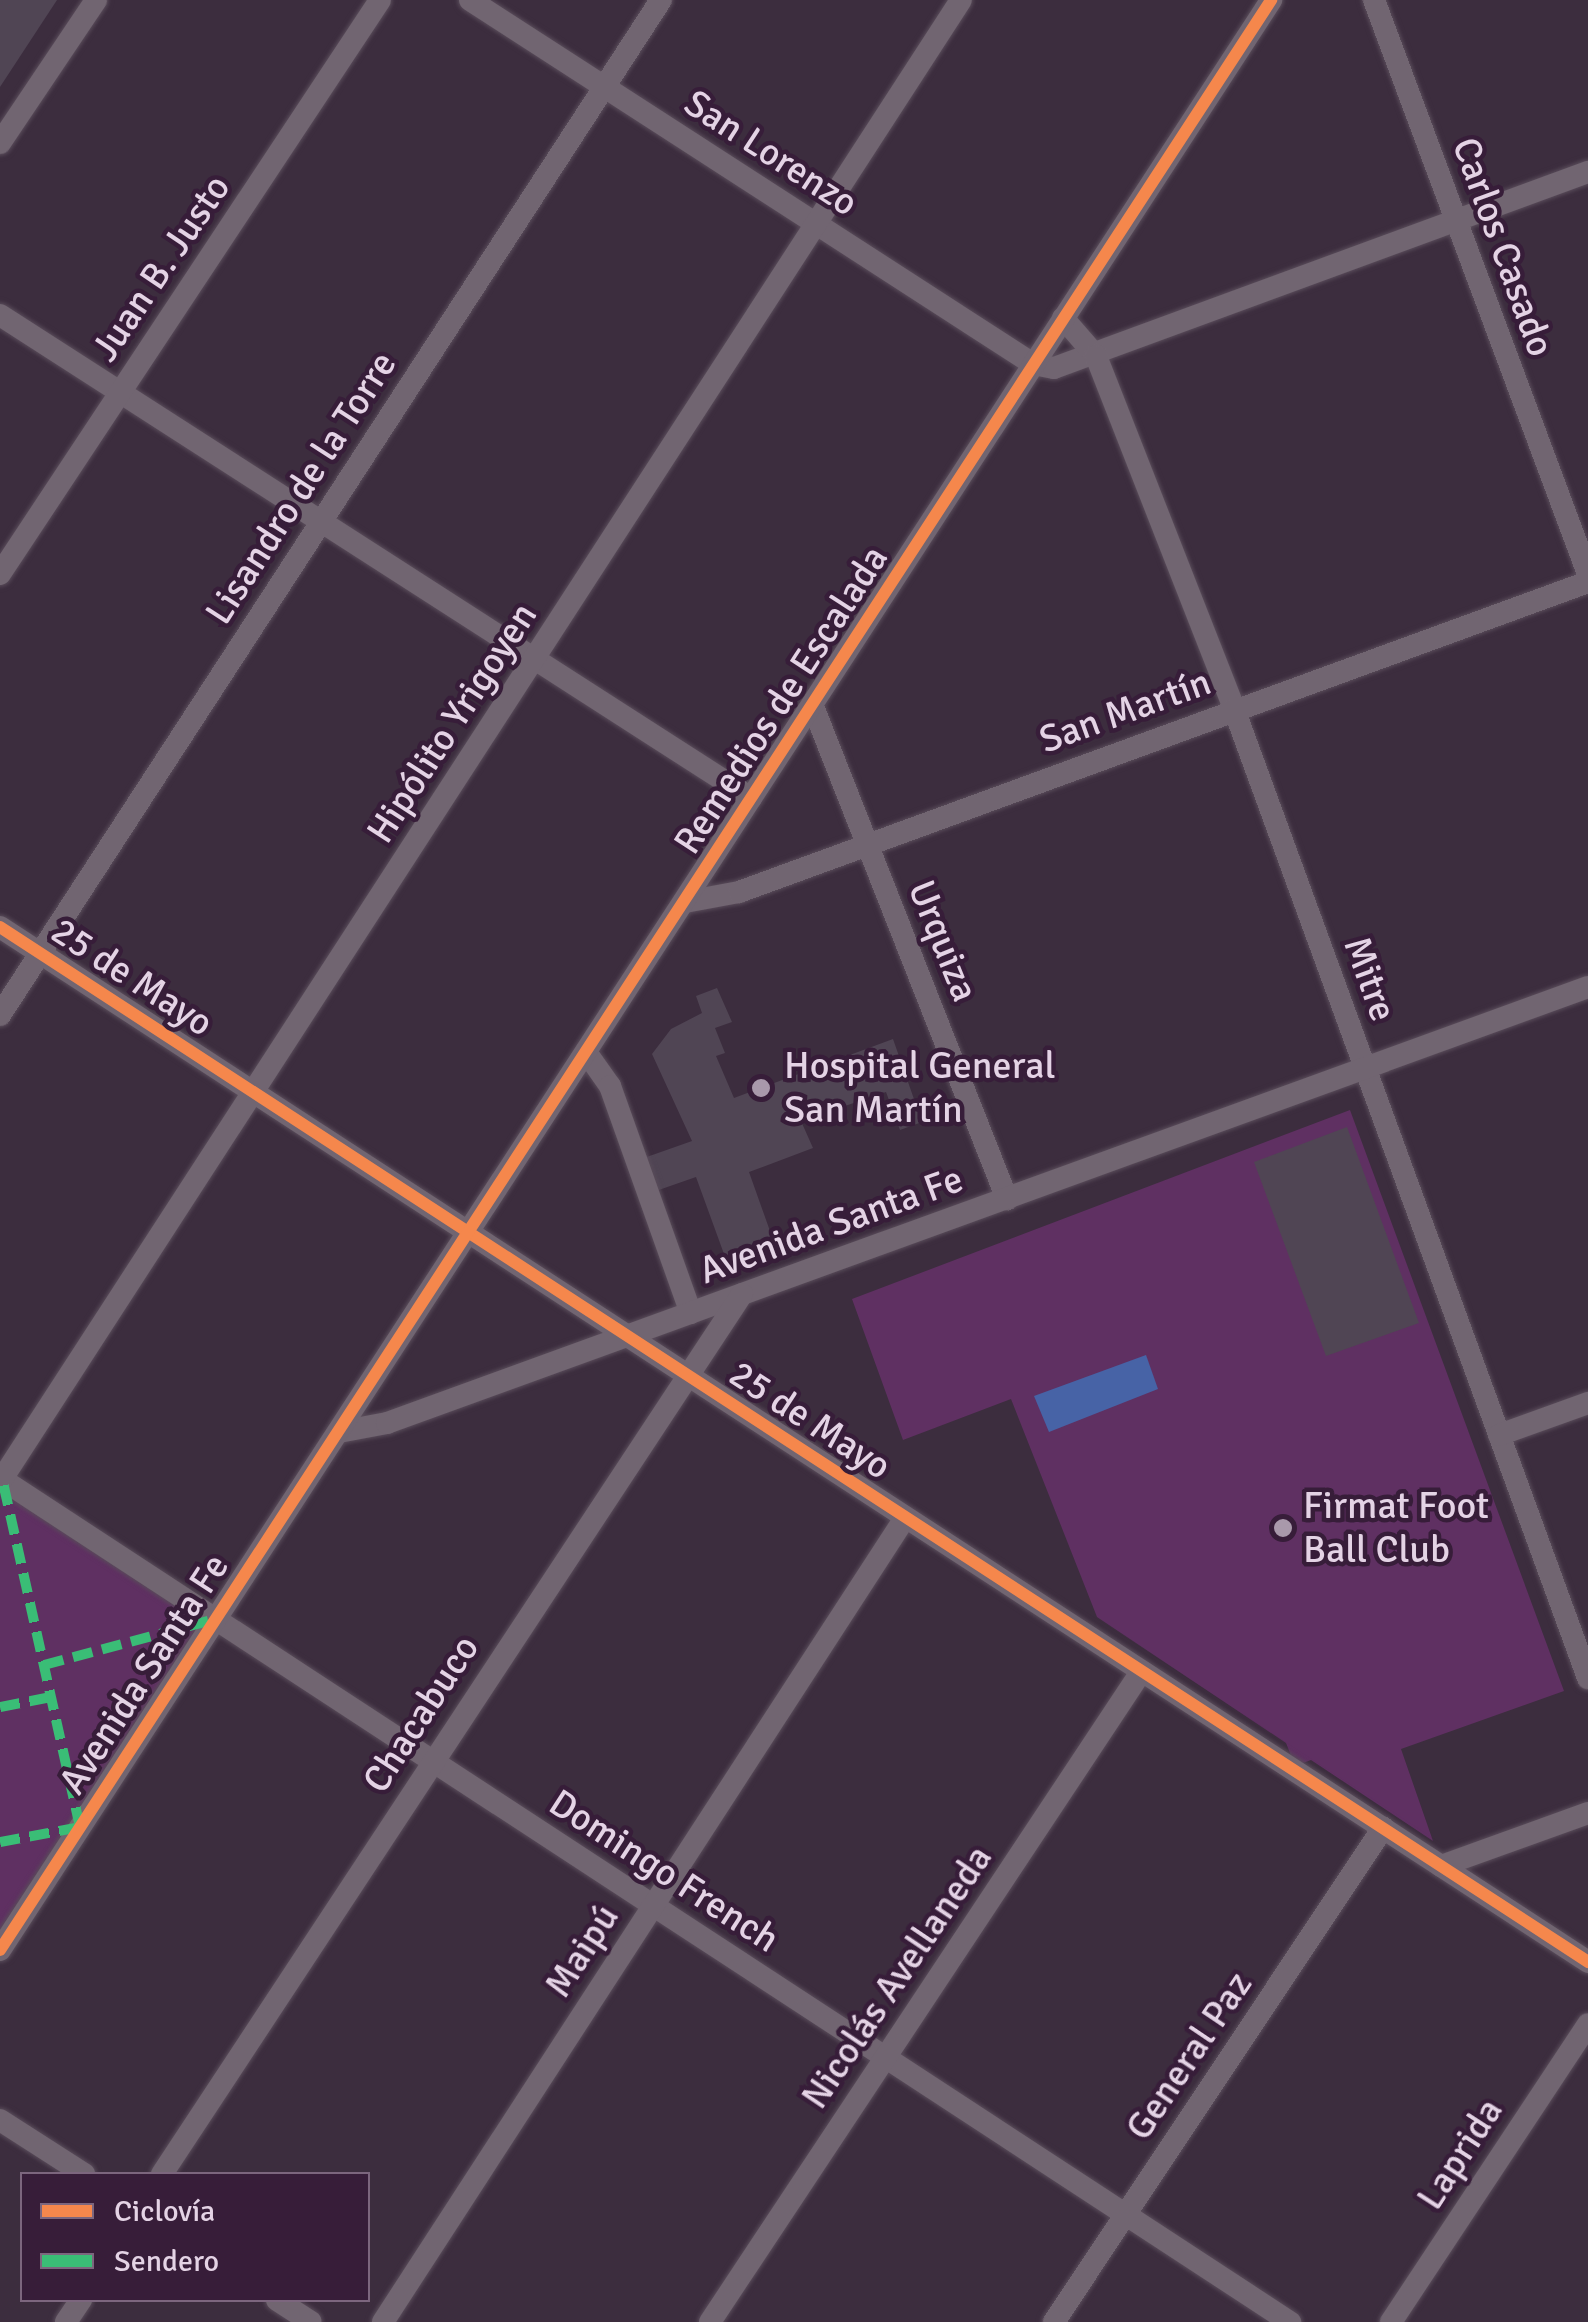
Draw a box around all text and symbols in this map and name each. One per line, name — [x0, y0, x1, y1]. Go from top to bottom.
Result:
street label: San Lorenzo — [676, 80, 866, 226]
street label: Carlos Casado — [1442, 132, 1564, 362]
street label: Juan B. Justo — [82, 166, 240, 370]
street label: Lisandro de la Torre — [196, 343, 406, 633]
street label: Remedios de Escalada — [664, 537, 898, 863]
street label: Hipólito Yrigoyen — [357, 594, 547, 852]
street label: San Martín — [1033, 659, 1217, 763]
street label: Urquiza — [898, 874, 988, 1008]
street label: 25 de Mayo — [43, 908, 221, 1046]
street label: Mitre — [1334, 931, 1406, 1027]
place label: Hospital General San Martín — [784, 1043, 1056, 1132]
marker: Hospital General San Martín — [748, 1075, 774, 1101]
street label: Avenida Santa Fe — [693, 1156, 969, 1294]
street label: 25 de Mayo — [721, 1351, 899, 1489]
place label: Firmat Foot Ball Club — [1303, 1483, 1489, 1572]
marker: Firmat Foot Ball Club — [1272, 1517, 1294, 1539]
street label: Avenida Santa Fe — [49, 1545, 239, 1803]
street label: Chacabuco — [353, 1627, 489, 1801]
street label: Domingo French — [541, 1780, 787, 1962]
street label: Nicolás Avellaneda — [792, 1837, 1002, 2117]
street label: Maipú — [535, 1896, 629, 2006]
street label: General Paz — [1116, 1963, 1262, 2149]
street label: Laprida — [1407, 2090, 1513, 2218]
legend — [20, 2172, 370, 2302]
text: Ciclovía — [114, 2193, 215, 2230]
text: Sendero — [114, 2243, 219, 2280]

